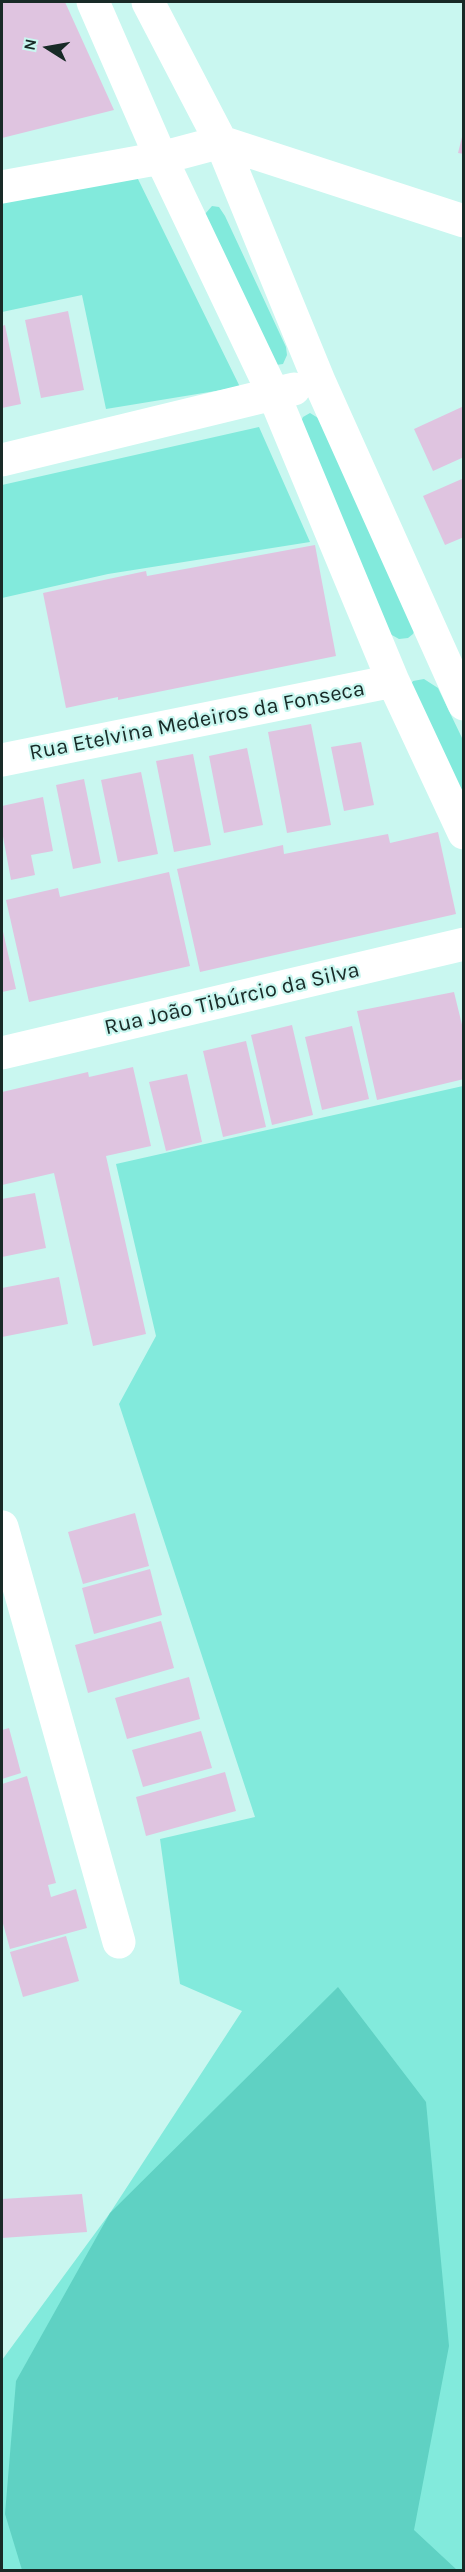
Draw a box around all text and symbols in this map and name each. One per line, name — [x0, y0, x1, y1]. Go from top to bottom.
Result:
north arrow — [18, 18, 78, 78]
text: N — [19, 37, 40, 52]
street label: Rua Etelvina Medeiros da Fonseca — [27, 676, 367, 766]
street label: Rua João Tibúrcio da Silva — [102, 957, 362, 1041]

